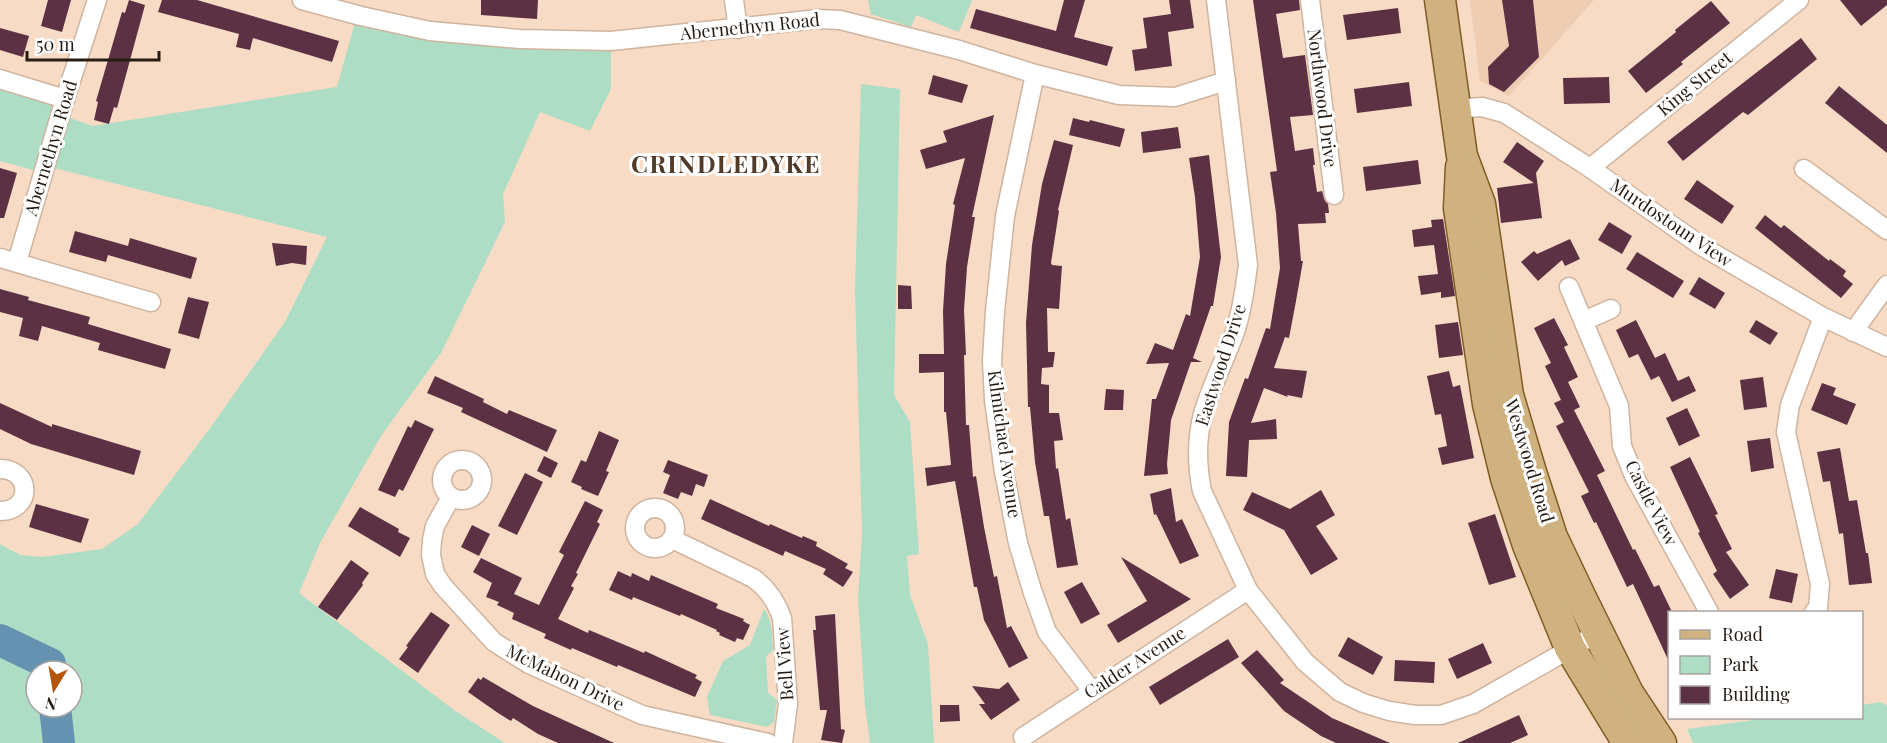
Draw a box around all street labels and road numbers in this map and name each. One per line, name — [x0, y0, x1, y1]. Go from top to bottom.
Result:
street label: Abernethyn Road — [678, 7, 822, 45]
street label: Northwood Drive — [1303, 27, 1343, 169]
street label: King Street — [1652, 45, 1737, 121]
street label: Abernethyn Road — [18, 77, 82, 219]
street label: Murdostoun View — [1606, 172, 1737, 272]
street label: Eastwood Drive — [1189, 301, 1251, 429]
street label: Kilmichael Avenue — [983, 368, 1027, 519]
street label: Westwood Road — [1499, 395, 1560, 526]
street label: Castle View — [1620, 456, 1684, 549]
street label: Calder Avenue — [1079, 620, 1190, 704]
street label: Bell View — [769, 626, 799, 702]
street label: McMahon Drive — [502, 638, 628, 716]

